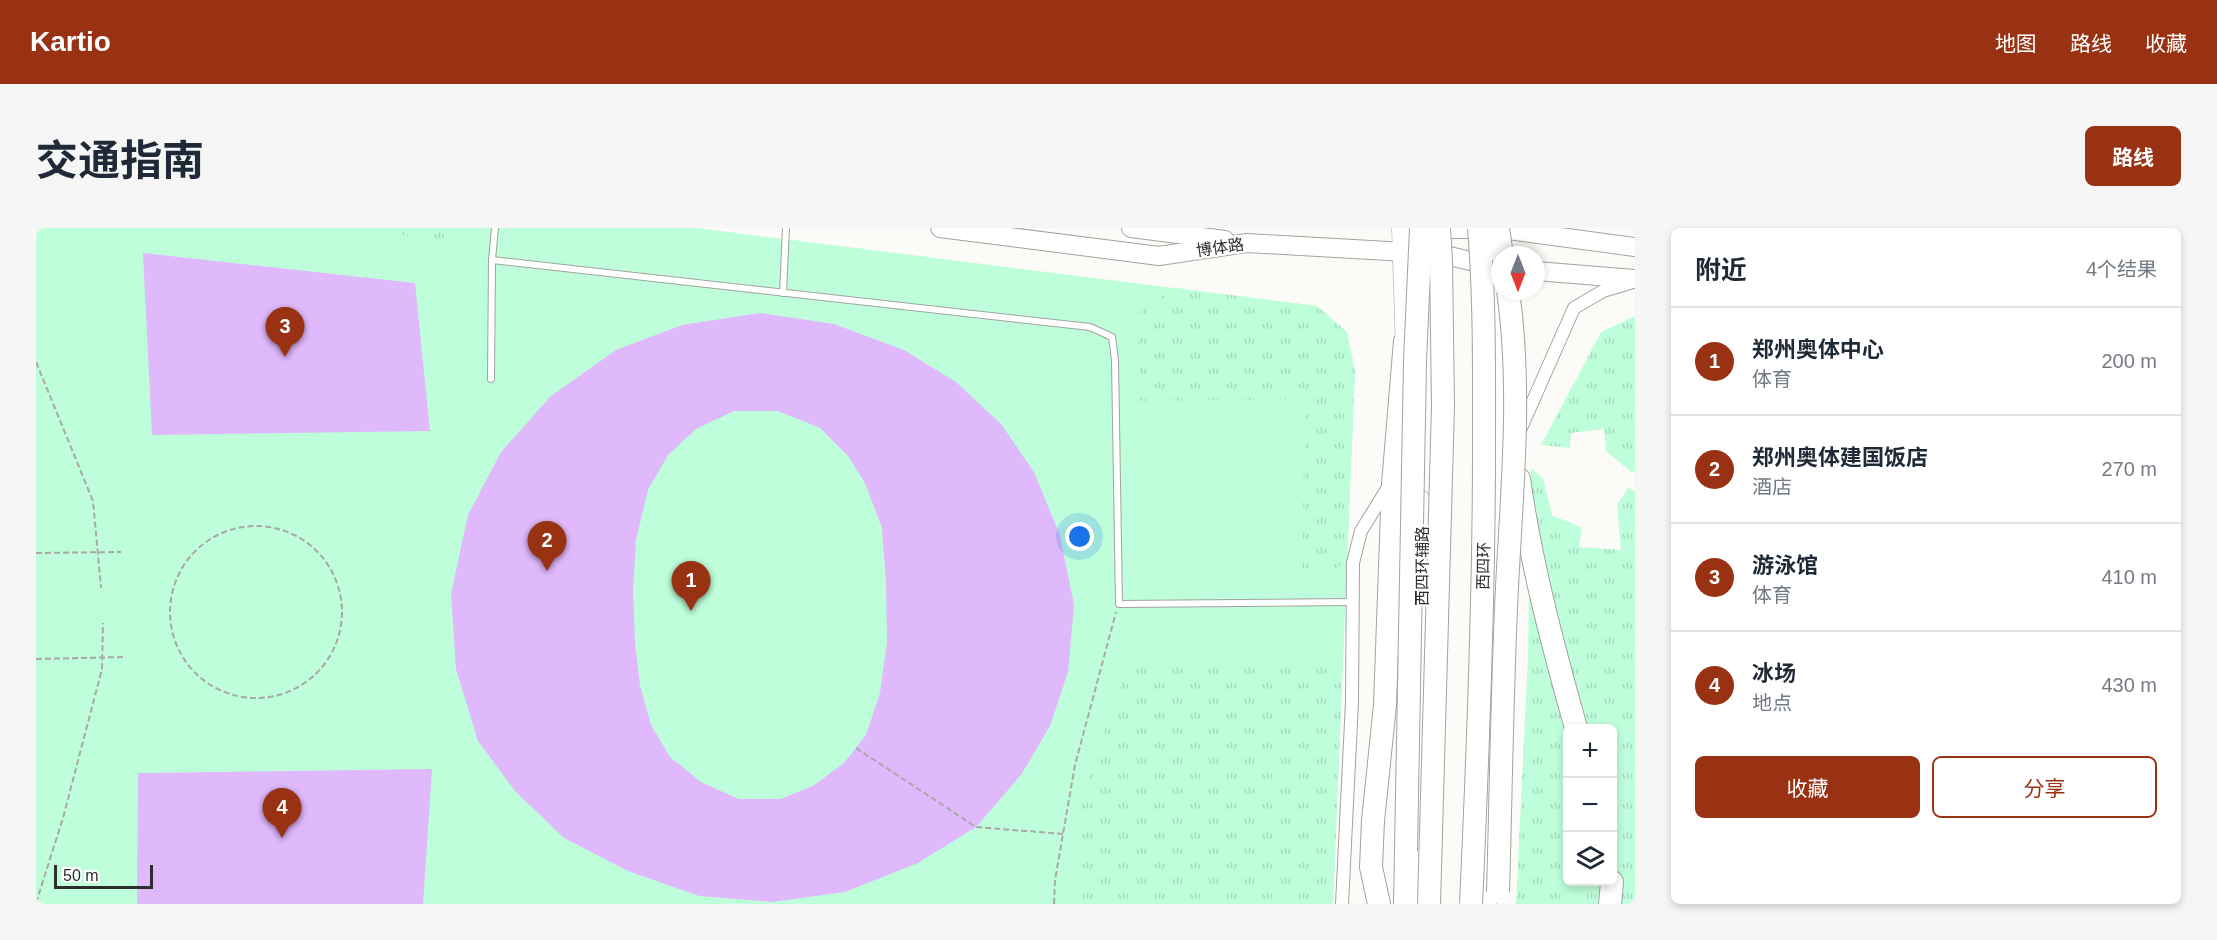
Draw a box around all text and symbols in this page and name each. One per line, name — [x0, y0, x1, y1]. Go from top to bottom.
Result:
text: Kartio — [30, 26, 111, 57]
text: 地图 — [1995, 32, 2037, 55]
text: 路线 — [2070, 32, 2112, 55]
text: 收藏 — [2145, 32, 2187, 55]
button: 路线 — [2085, 126, 2181, 186]
text: 交通指南 — [36, 137, 204, 184]
street label: 博体路 — [1195, 236, 1245, 259]
north arrow — [1491, 246, 1545, 300]
text: 附近 — [1695, 255, 1747, 285]
text: 4个结果 — [2086, 258, 2157, 280]
pin: 3 — [266, 308, 304, 357]
text: 郑州奥体中心 — [1752, 337, 1884, 362]
text: 1 — [1709, 350, 1720, 372]
text: 200 m — [2101, 350, 2157, 372]
text: 体育 — [1752, 368, 1792, 390]
text: 郑州奥体建国饭店 — [1752, 445, 1928, 470]
text: 2 — [1709, 458, 1720, 480]
text: 270 m — [2101, 458, 2157, 480]
text: 酒店 — [1752, 476, 1792, 498]
pin: 2 — [528, 522, 566, 571]
your location — [1065, 522, 1094, 551]
street label: 西四环辅路 — [1414, 526, 1431, 606]
street label: 西四环 — [1475, 542, 1492, 590]
text: 游泳馆 — [1752, 553, 1818, 578]
pin: 1 — [672, 562, 710, 611]
text: 3 — [1709, 566, 1720, 588]
text: 410 m — [2101, 566, 2157, 588]
text: 体育 — [1752, 584, 1792, 606]
text: 冰场 — [1752, 661, 1796, 686]
text: 4 — [1709, 674, 1720, 696]
text: 430 m — [2101, 674, 2157, 696]
text: 地点 — [1752, 692, 1792, 714]
map controls — [1563, 724, 1617, 886]
button: + — [1563, 724, 1617, 778]
button: 收藏 — [1695, 756, 1920, 818]
button: 分享 — [1932, 756, 2157, 818]
button: − — [1563, 778, 1617, 832]
pin: 4 — [262, 788, 302, 838]
button: layers — [1563, 832, 1617, 886]
scale bar — [54, 862, 153, 890]
text: 50 m — [63, 867, 99, 884]

